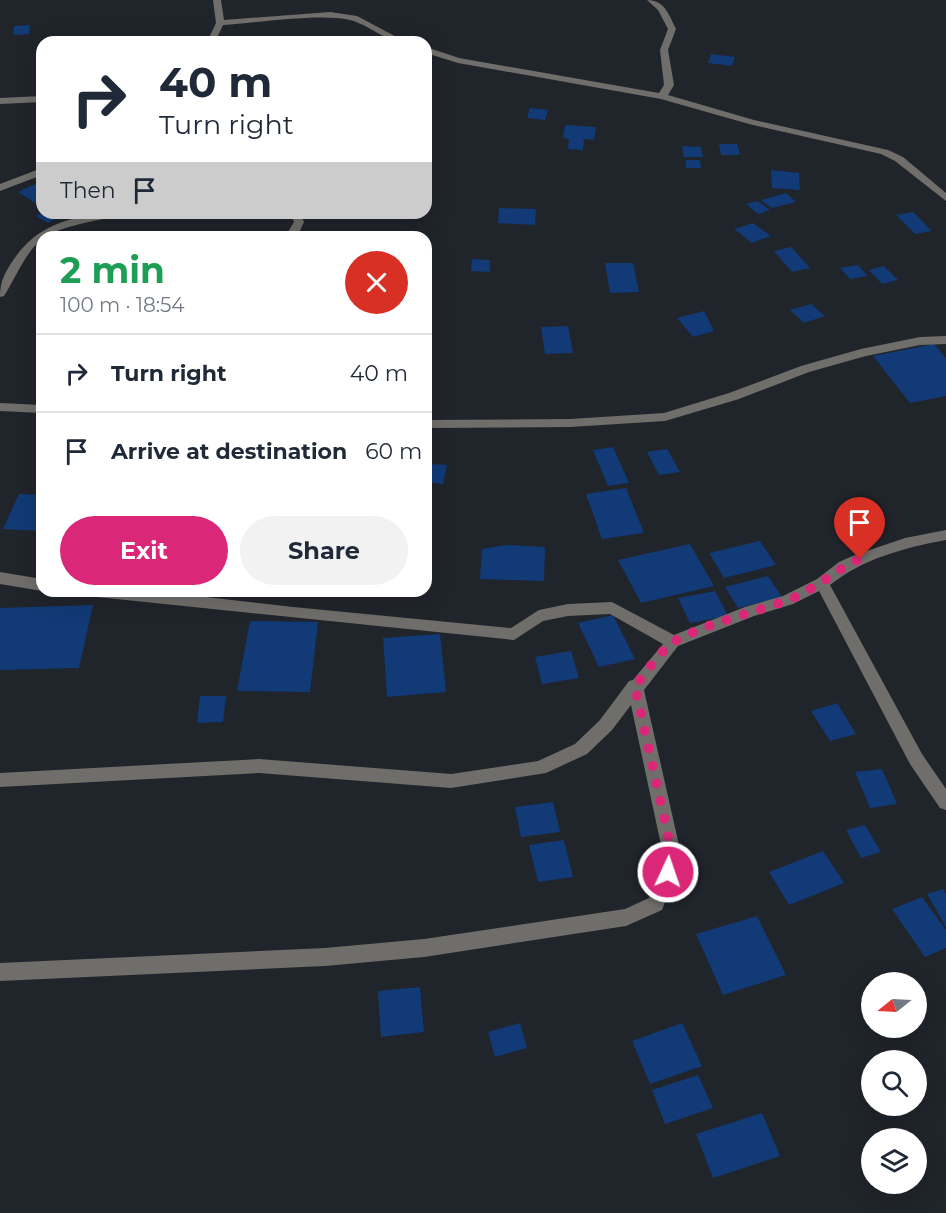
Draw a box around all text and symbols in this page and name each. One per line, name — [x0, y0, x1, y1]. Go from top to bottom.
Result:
text: 40 m — [159, 56, 272, 108]
icon: right — [60, 60, 138, 138]
text: Turn right — [159, 108, 294, 141]
icon: arrive — [128, 174, 161, 207]
text: Then — [60, 177, 116, 204]
text: 2 min — [60, 248, 165, 292]
button: close — [345, 251, 408, 314]
text: 100 m · 18:54 — [60, 293, 184, 317]
icon: right — [60, 357, 93, 390]
text: Turn right — [111, 360, 226, 387]
text: 40 m — [350, 360, 408, 387]
icon: arrive — [60, 435, 93, 468]
text: Arrive at destination — [111, 438, 347, 465]
text: 60 m — [365, 438, 422, 465]
pin — [834, 497, 885, 559]
icon: arrive — [843, 506, 876, 539]
button: Exit — [60, 516, 228, 585]
button: Share — [240, 516, 408, 585]
position arrow — [636, 840, 700, 904]
north arrow — [861, 972, 927, 1038]
map controls — [861, 972, 927, 1194]
button: search — [861, 1050, 927, 1116]
button: layers — [861, 1128, 927, 1194]

